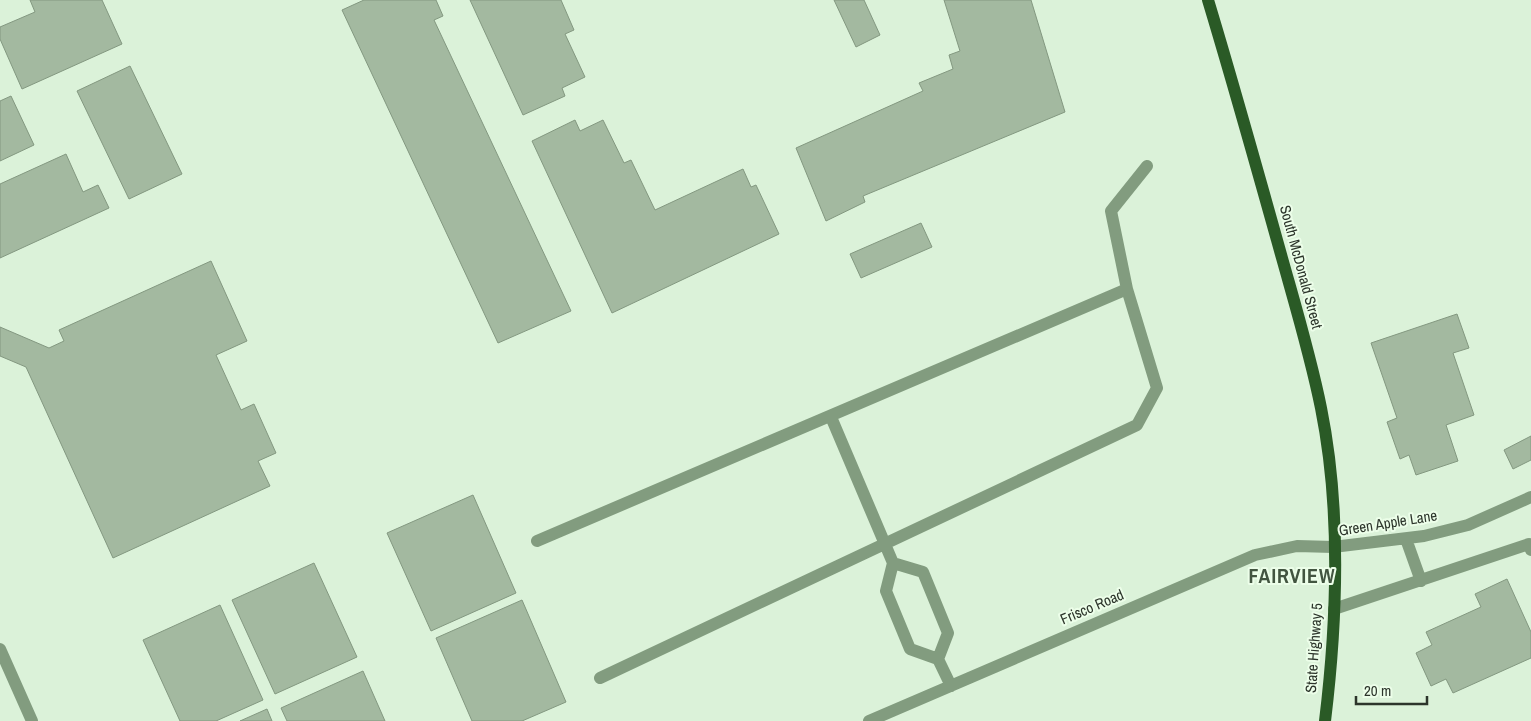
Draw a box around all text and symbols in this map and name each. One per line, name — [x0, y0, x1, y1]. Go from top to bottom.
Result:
street label: South McDonald Street — [1275, 203, 1328, 332]
street label: Green Apple Lane — [1337, 504, 1439, 541]
district label: FAIRVIEW — [1249, 562, 1336, 589]
street label: Frisco Road — [1057, 584, 1127, 629]
street label: State Highway 5 — [1300, 602, 1327, 694]
scale bar — [1356, 674, 1427, 706]
text: 20 m — [1364, 680, 1391, 701]

